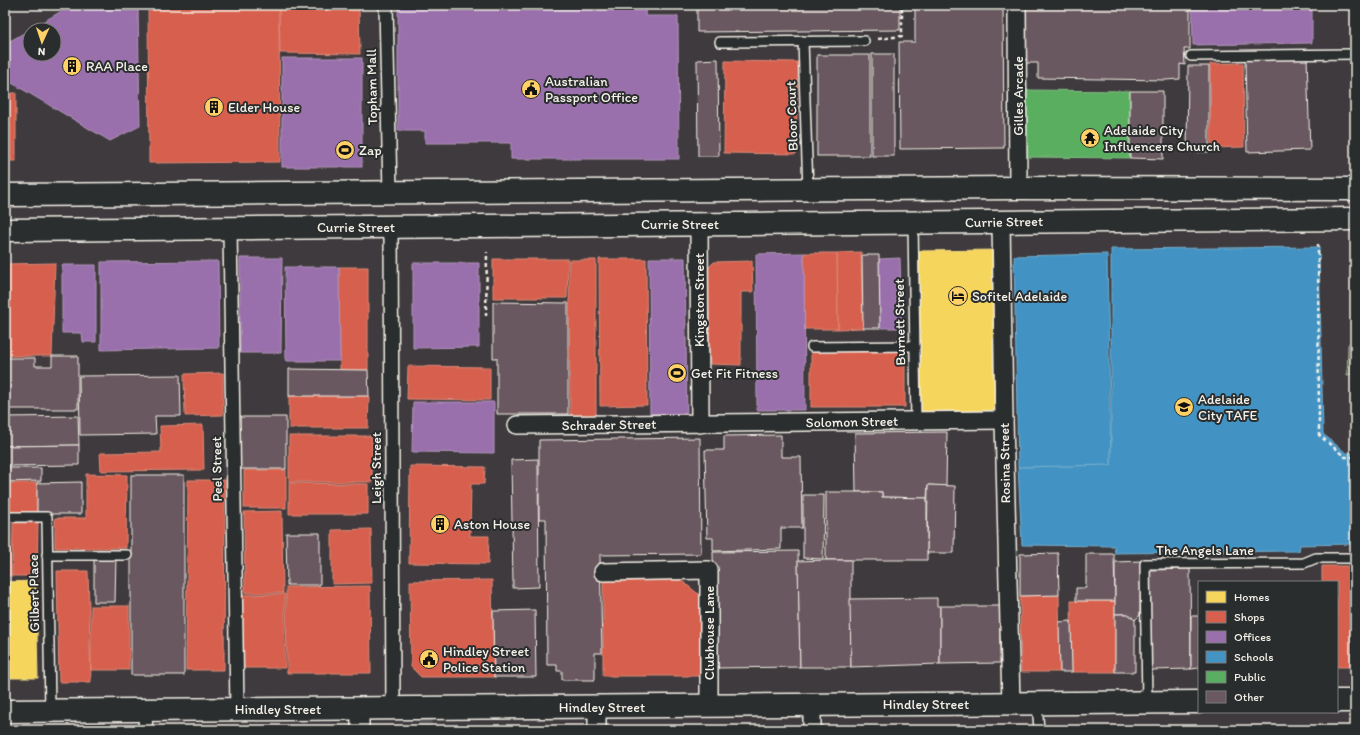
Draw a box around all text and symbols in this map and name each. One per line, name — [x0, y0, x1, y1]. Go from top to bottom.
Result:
north arrow — [22, 22, 62, 62]
text: N — [37, 45, 46, 58]
street label: Topham Mall — [363, 49, 381, 125]
building icon: RAA Place — [61, 55, 83, 77]
street label: Gilles Arcade — [1010, 56, 1027, 136]
place label: RAA Place — [86, 58, 148, 75]
place label: Australian Passport Office — [545, 73, 638, 106]
public building icon: Australian Passport Office — [520, 78, 542, 100]
street label: Bloor Court — [782, 81, 802, 151]
building icon: Elder House — [203, 96, 225, 118]
place label: Elder House — [228, 99, 300, 116]
place label: Adelaide City Influencers Church — [1104, 122, 1220, 155]
temple icon: Adelaide City Influencers Church — [1079, 127, 1101, 149]
sports icon: Zap — [334, 139, 356, 161]
place label: Zap — [359, 142, 382, 159]
street label: Currie Street — [965, 213, 1043, 231]
street label: Currie Street — [641, 216, 719, 233]
street label: Currie Street — [317, 219, 395, 236]
street label: Kingston Street — [691, 253, 708, 347]
street label: Burnett Street — [891, 278, 909, 366]
hotel icon: Sofitel Adelaide — [947, 285, 969, 307]
place label: Sofitel Adelaide — [972, 288, 1068, 305]
sports icon: Get Fit Fitness — [666, 362, 688, 384]
place label: Get Fit Fitness — [691, 365, 778, 382]
place label: Adelaide City TAFE — [1198, 391, 1257, 424]
school or university icon: Adelaide City TAFE — [1173, 396, 1195, 418]
street label: Solomon Street — [806, 413, 898, 431]
street label: Schrader Street — [562, 416, 656, 434]
street label: Rosina Street — [996, 423, 1014, 503]
street label: Leigh Street — [368, 432, 385, 504]
street label: Peel Street — [208, 436, 226, 502]
building icon: Aston House — [429, 513, 451, 535]
place label: Aston House — [454, 516, 530, 533]
street label: The Angels Lane — [1156, 542, 1254, 559]
street label: Gilbert Place — [25, 554, 43, 632]
legend — [1198, 581, 1338, 713]
street label: Clubhouse Lane — [701, 585, 718, 680]
text: Homes — [1234, 590, 1270, 604]
text: Shops — [1234, 610, 1265, 624]
text: Offices — [1234, 630, 1271, 644]
place label: Hindley Street Police Station — [443, 643, 529, 676]
public building icon: Hindley Street Police Station — [418, 648, 440, 670]
text: Schools — [1234, 650, 1273, 664]
text: Public — [1234, 670, 1266, 684]
text: Other — [1234, 690, 1264, 704]
street label: Hindley Street — [883, 696, 969, 713]
street label: Hindley Street — [559, 699, 645, 716]
street label: Hindley Street — [235, 701, 321, 718]

